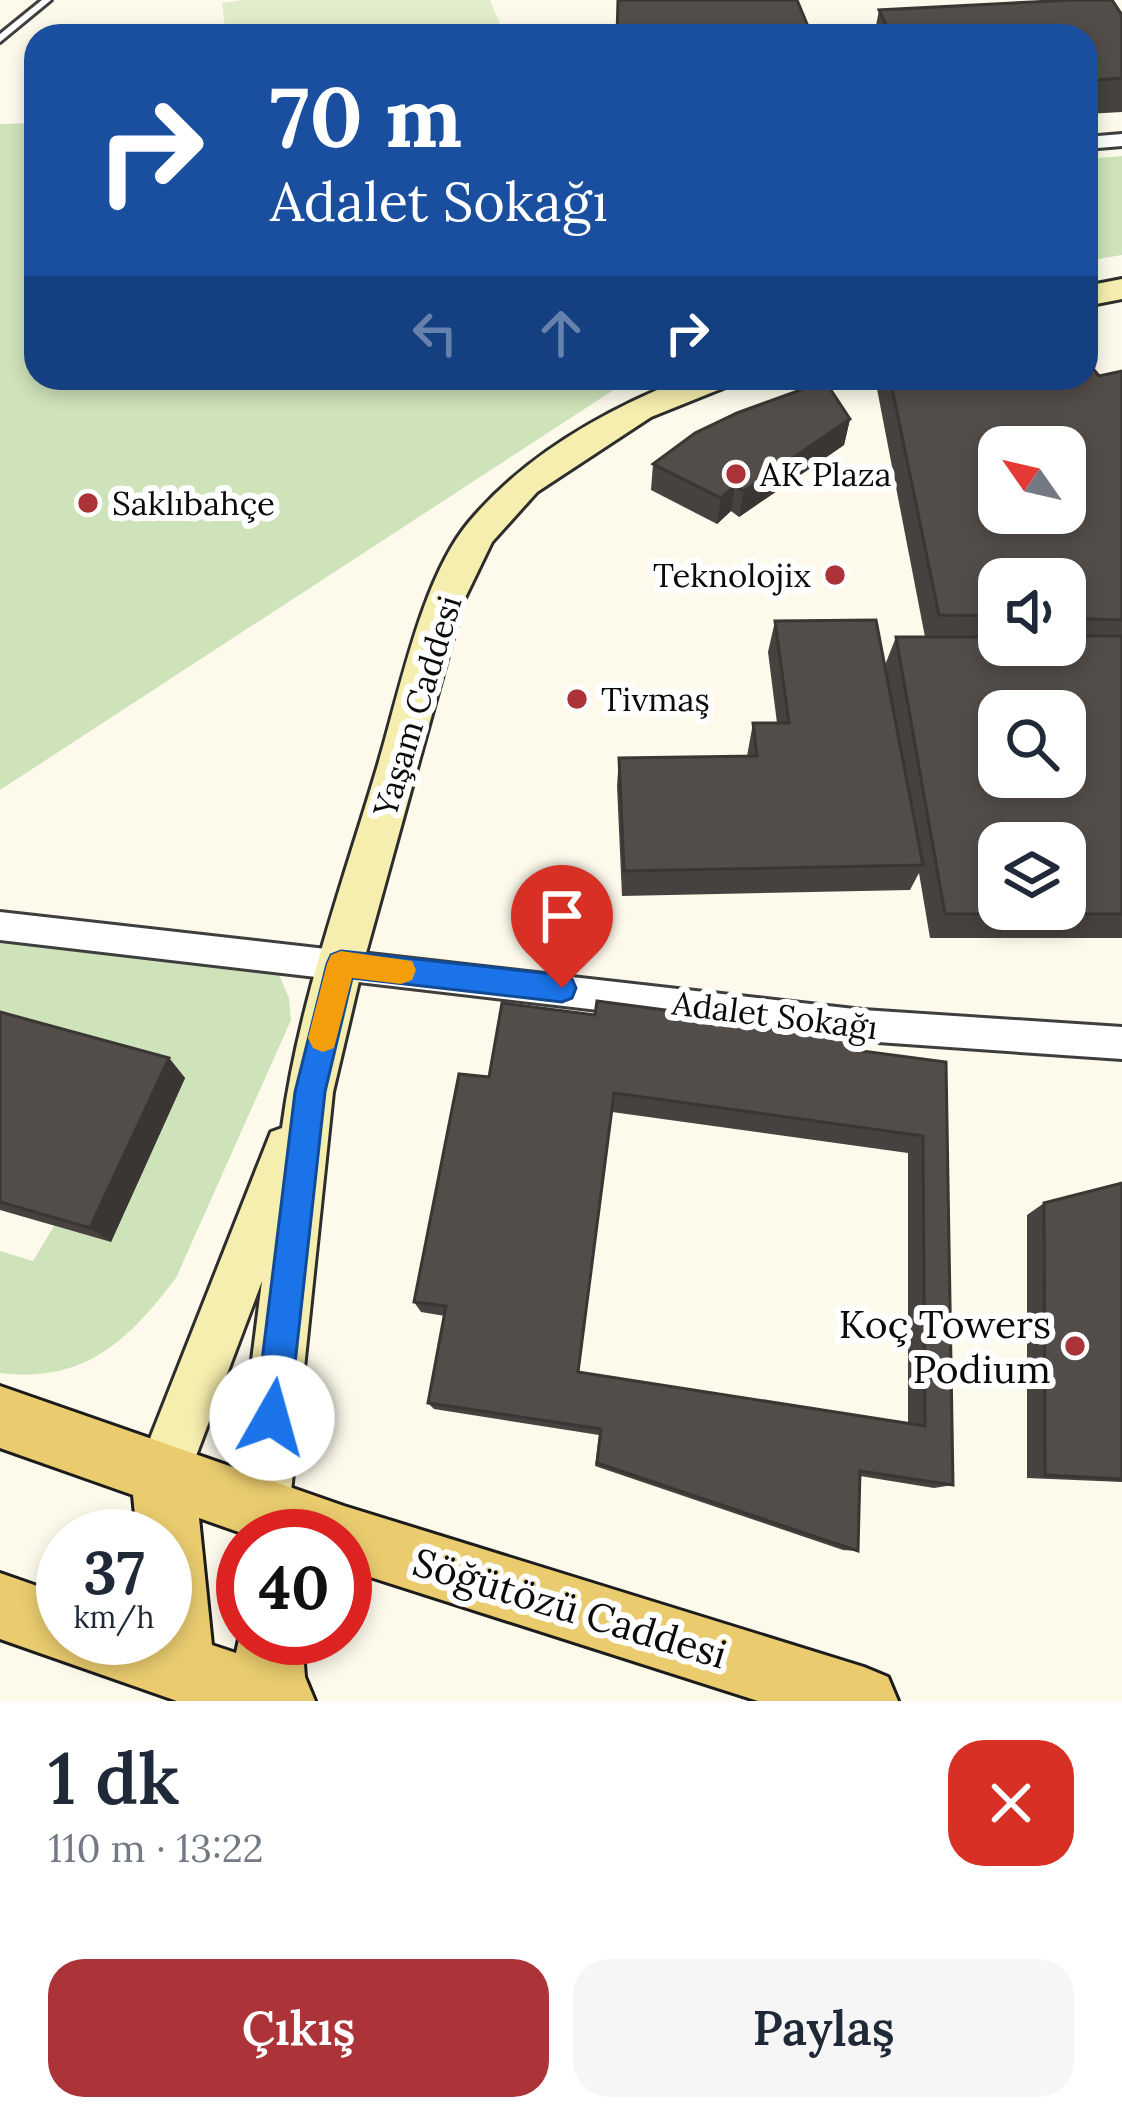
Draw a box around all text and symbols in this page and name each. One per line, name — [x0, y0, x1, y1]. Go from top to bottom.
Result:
text: 70 m — [270, 62, 462, 170]
icon: right — [72, 72, 228, 228]
text: Adalet Sokağı — [270, 167, 608, 236]
icon: left — [402, 300, 468, 366]
icon: ahead — [528, 300, 594, 366]
icon: right — [654, 300, 720, 366]
north arrow — [978, 426, 1086, 534]
map controls — [978, 426, 1086, 930]
place label: AK Plaza — [759, 453, 892, 495]
marker: AK Plaza — [723, 461, 749, 487]
place label: Saklıbahçe — [112, 482, 275, 524]
marker: Saklıbahçe — [75, 490, 101, 516]
place label: Teknolojix — [653, 554, 812, 596]
button: sound — [978, 558, 1086, 666]
marker: Teknolojix — [822, 562, 848, 588]
street label: Yaşam Caddesi — [363, 590, 471, 823]
place label: Tivmaş — [601, 678, 710, 720]
marker: Tivmaş — [564, 686, 590, 712]
button: search — [978, 690, 1086, 798]
button: layers — [978, 822, 1086, 930]
pin — [511, 865, 613, 988]
icon: arrive — [529, 883, 595, 949]
street label: Adalet Sokağı — [669, 981, 880, 1048]
place label: Koç Towers Podium — [839, 1299, 1051, 1394]
marker: Koç Towers Podium — [1062, 1333, 1088, 1359]
position arrow — [209, 1355, 335, 1481]
speed limit sign: 40 — [216, 1509, 372, 1665]
text: 37 — [83, 1534, 145, 1610]
street label: Söğütözü Caddesi — [407, 1537, 733, 1679]
text: km/h — [73, 1598, 155, 1636]
text: 1 dk — [48, 1732, 180, 1824]
button: close — [948, 1740, 1074, 1866]
text: 110 m · 13:22 — [48, 1823, 264, 1873]
button: Çıkış — [48, 1959, 549, 2097]
button: Paylaş — [573, 1959, 1074, 2097]

